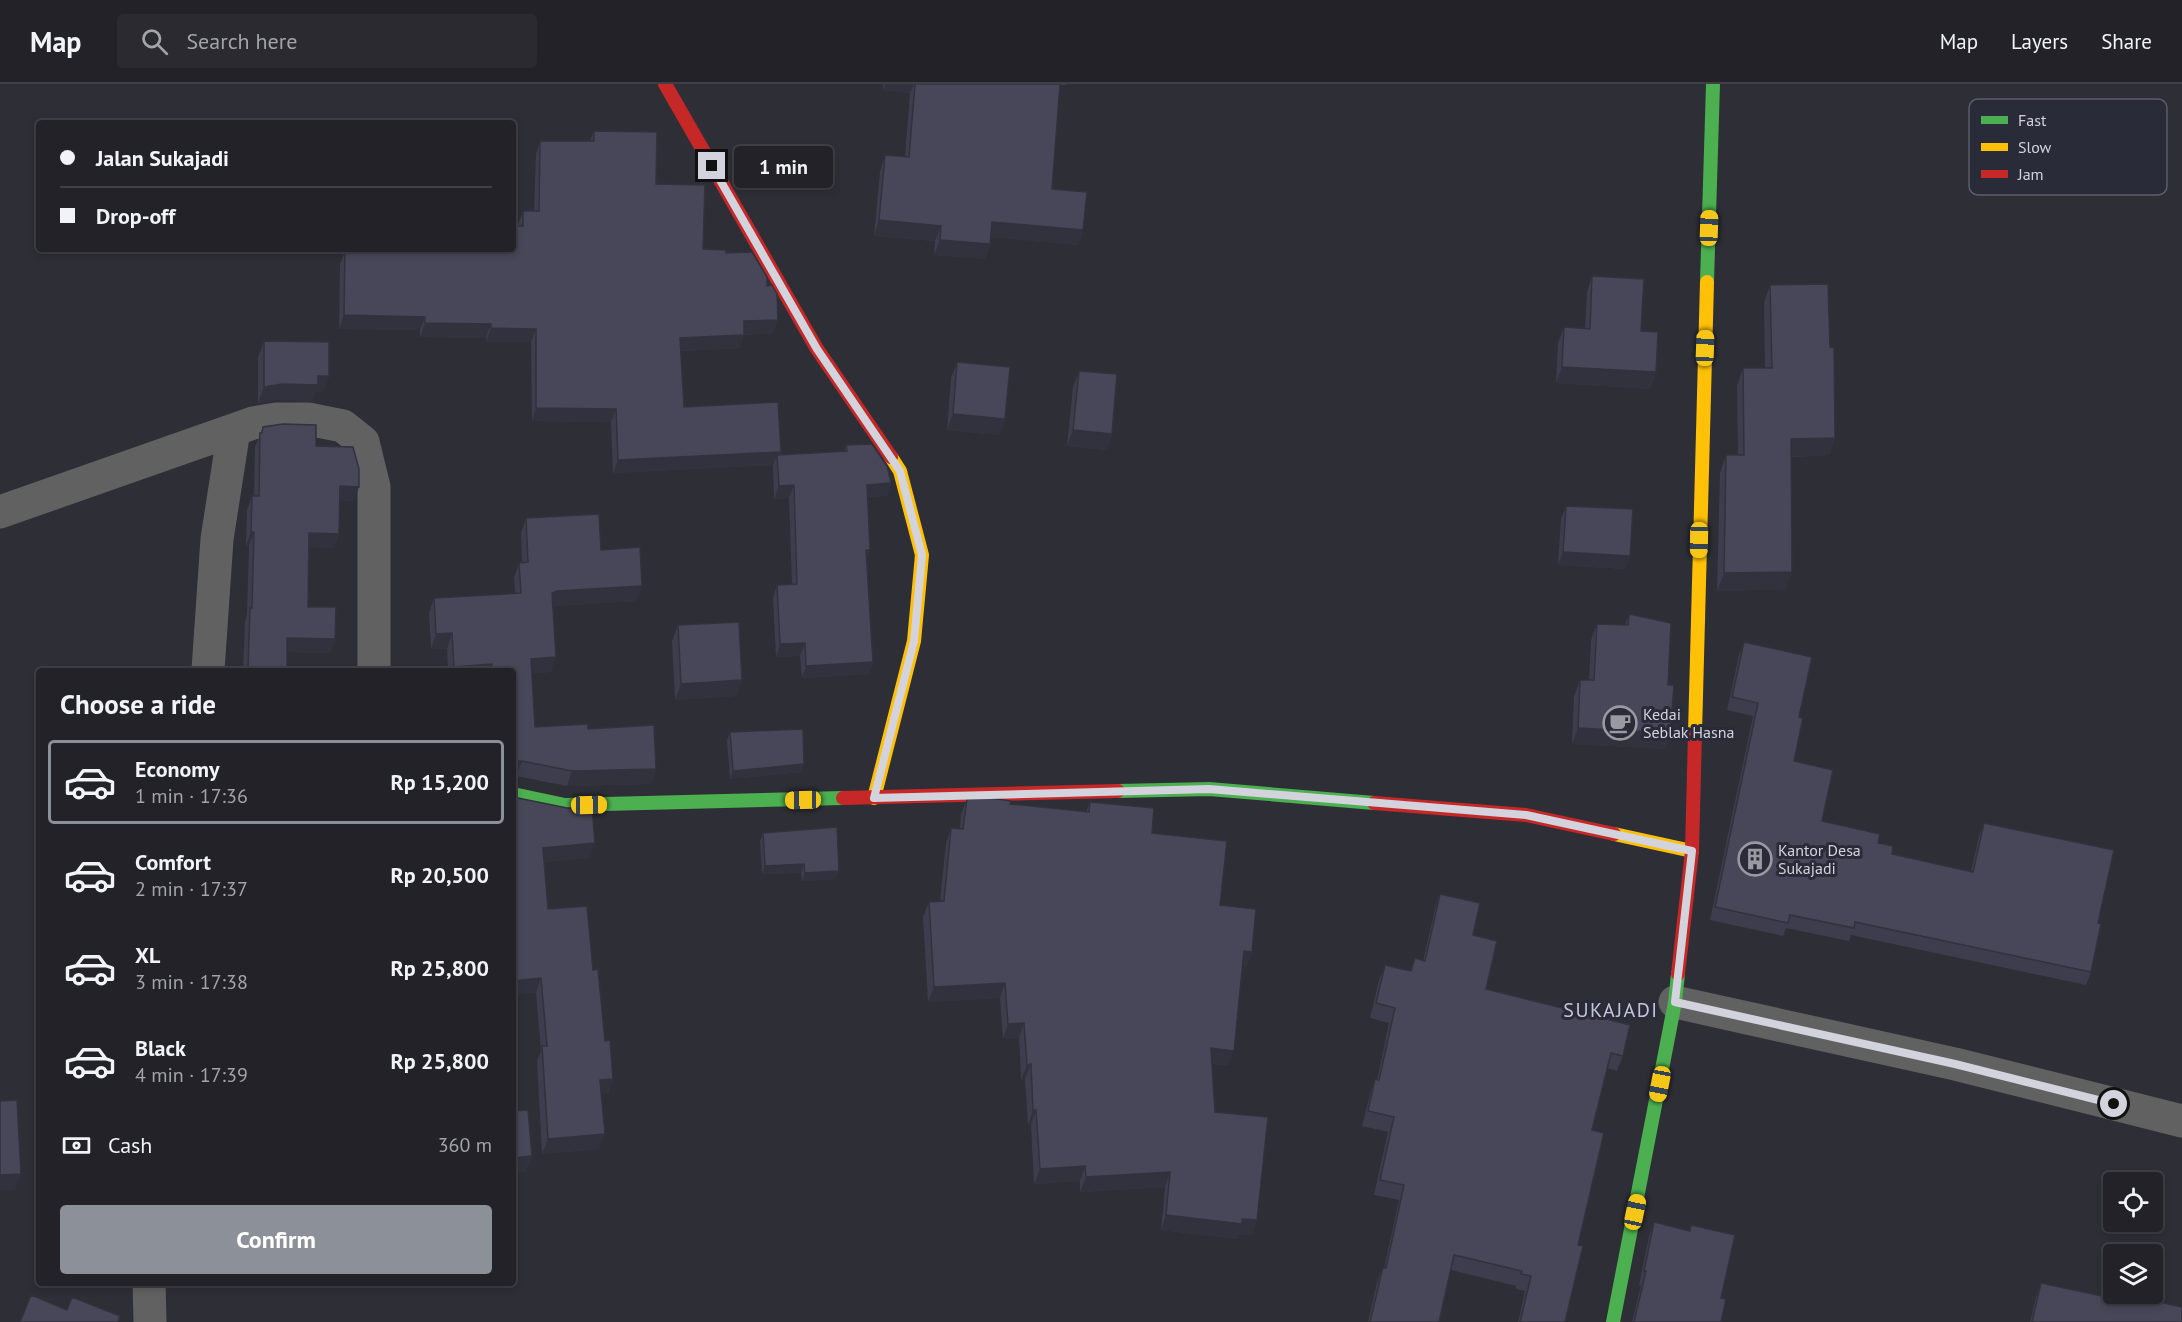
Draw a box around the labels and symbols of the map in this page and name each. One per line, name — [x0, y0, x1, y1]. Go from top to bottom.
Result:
legend — [1969, 99, 2167, 195]
text: Fast — [2018, 110, 2047, 130]
text: Slow — [2018, 137, 2052, 157]
callout: 1 min — [733, 145, 832, 187]
route end — [698, 152, 725, 179]
text: Jam — [2017, 164, 2044, 184]
car — [1699, 210, 1719, 246]
car — [1695, 330, 1715, 366]
car — [1690, 522, 1708, 558]
place label: Kedai Seblak Hasna — [1643, 704, 1734, 742]
cafe icon: Kedai Seblak Hasna — [1602, 705, 1638, 741]
car — [785, 791, 821, 809]
car — [571, 796, 607, 814]
place label: Kantor Desa Sukajadi — [1778, 840, 1861, 878]
building icon: Kantor Desa Sukajadi — [1737, 841, 1773, 877]
district label: SUKAJADI — [1563, 997, 1659, 1023]
car — [1648, 1065, 1672, 1103]
route start — [2100, 1090, 2127, 1117]
car — [1622, 1193, 1648, 1231]

